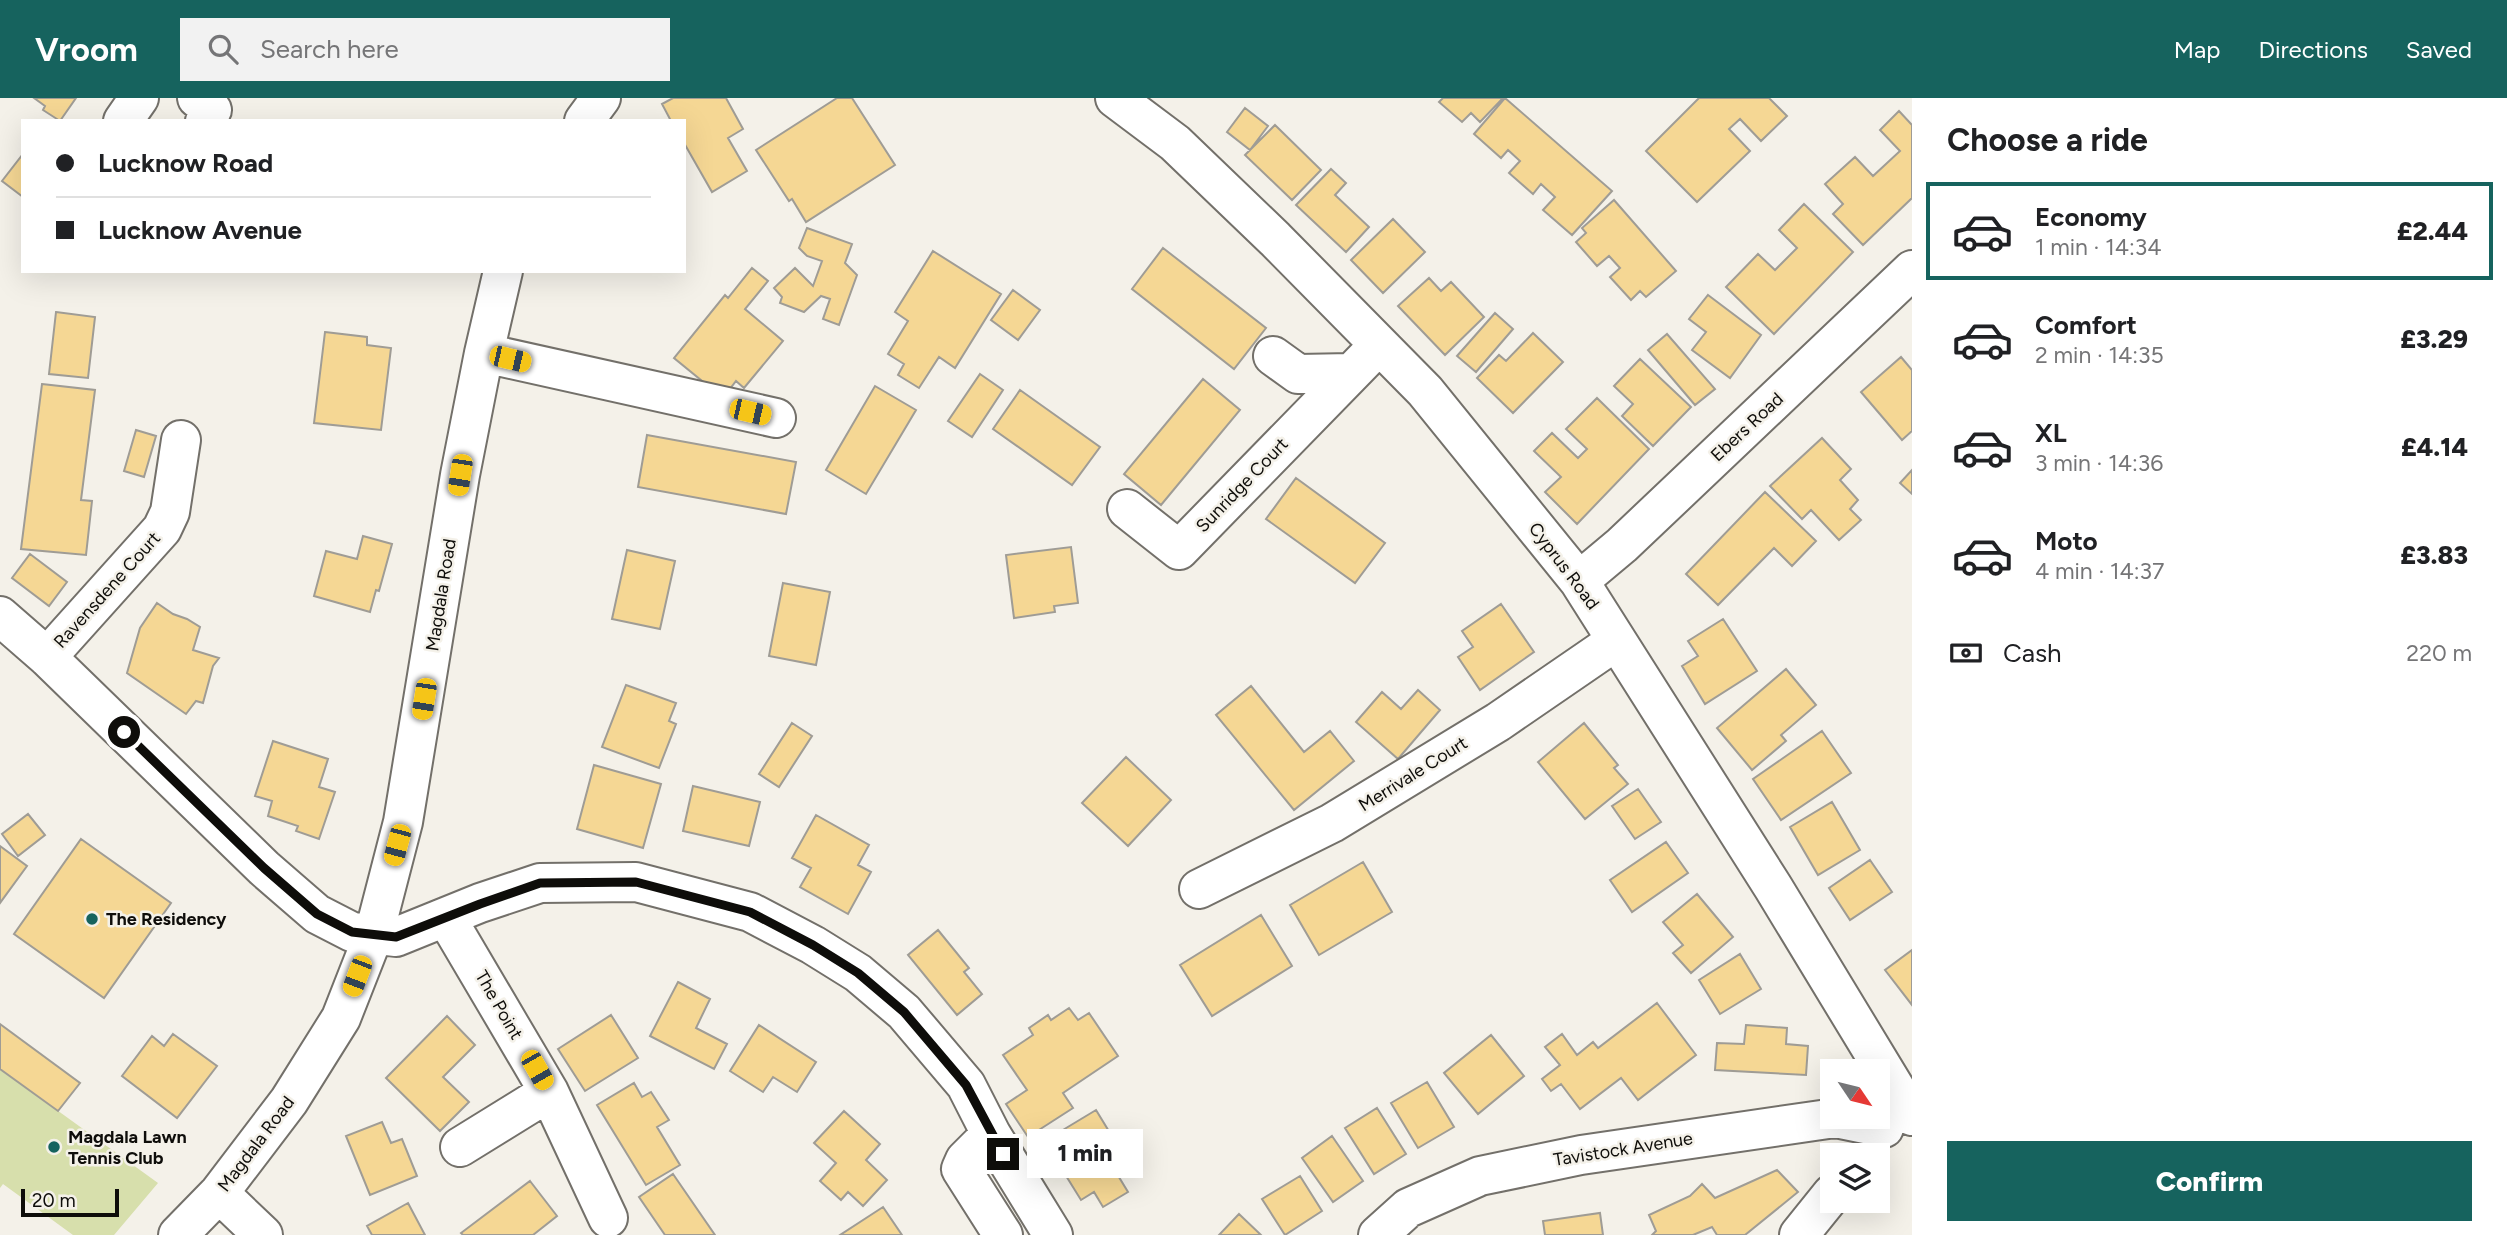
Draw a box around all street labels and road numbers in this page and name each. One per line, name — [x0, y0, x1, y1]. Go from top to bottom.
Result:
street label: Ebers Road — [1706, 388, 1788, 466]
street label: Sunridge Court — [1191, 433, 1293, 537]
street label: Cyprus Road — [1524, 518, 1604, 614]
street label: Ravensdene Court — [49, 527, 165, 653]
street label: Magdala Road — [421, 537, 461, 653]
street label: Merrivale Court — [1354, 732, 1472, 816]
street label: The Point — [470, 967, 528, 1044]
street label: Magdala Road — [213, 1092, 299, 1196]
street label: Tavistock Avenue — [1552, 1127, 1694, 1171]

